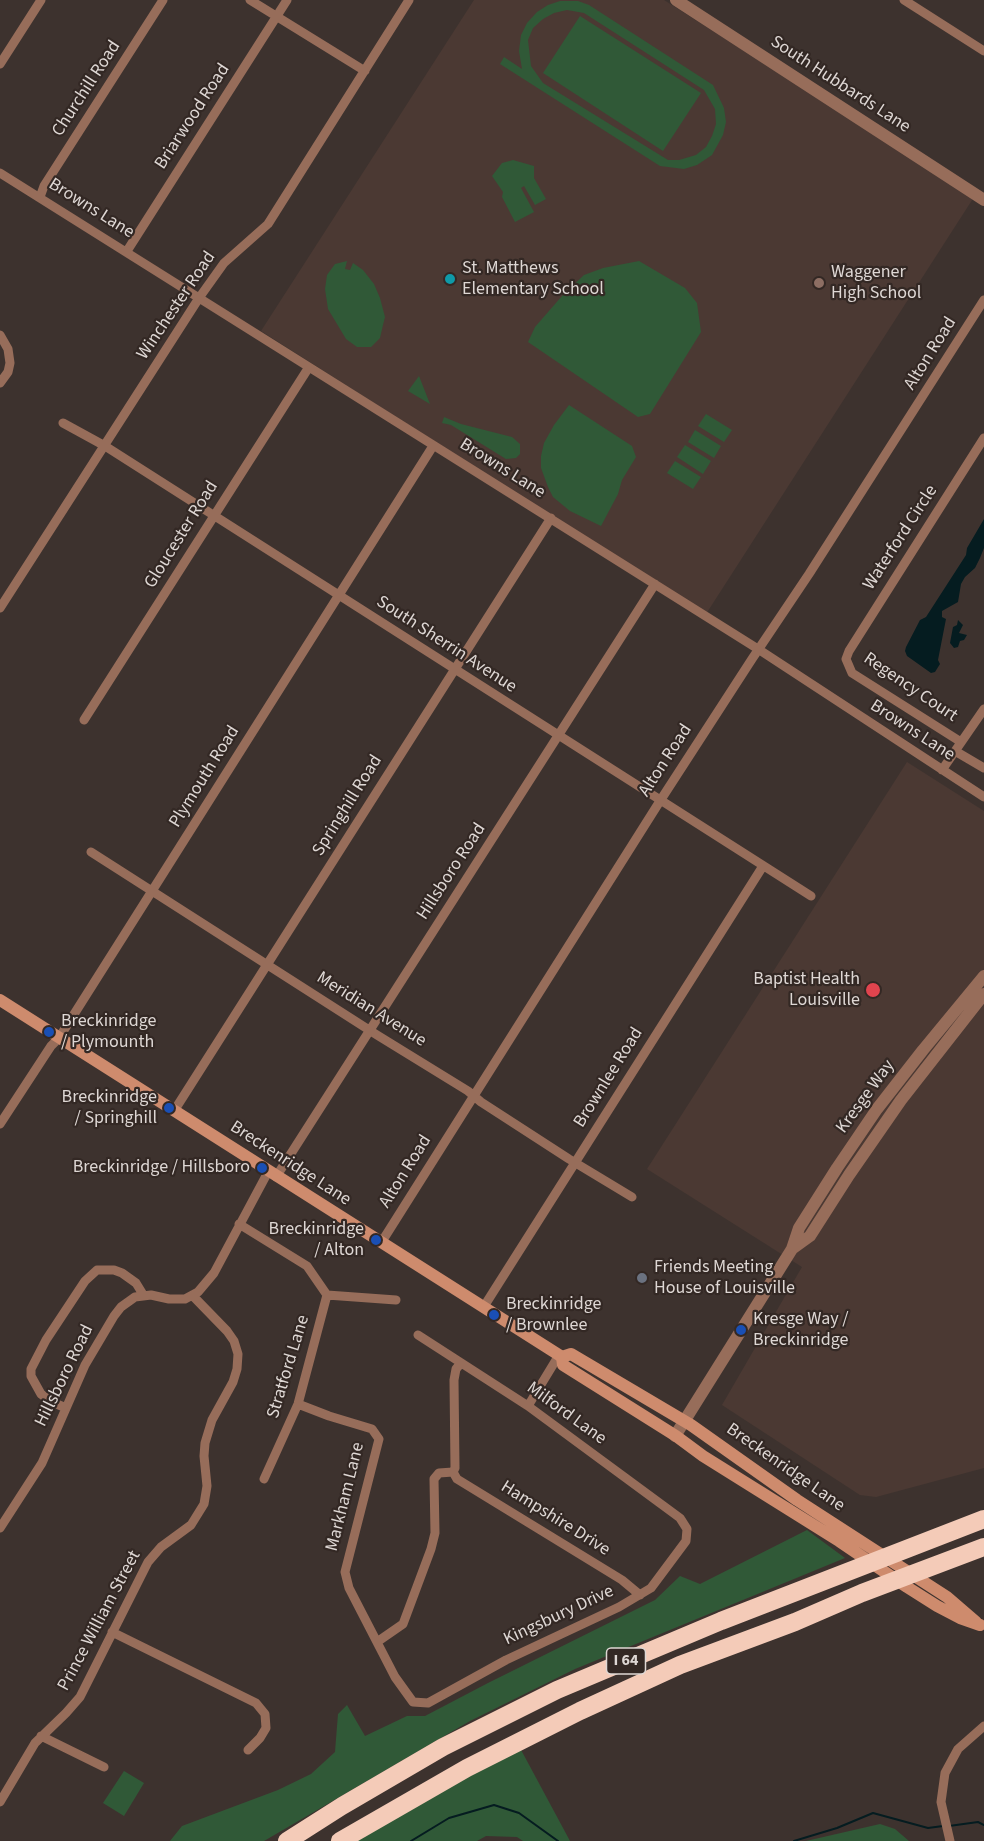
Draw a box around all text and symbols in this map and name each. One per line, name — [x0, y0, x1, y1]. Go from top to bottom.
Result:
street label: South Hubbards Lane — [766, 32, 914, 138]
street label: Churchill Road — [48, 37, 126, 141]
street label: Briarwood Road — [151, 60, 235, 174]
street label: Browns Lane — [44, 174, 138, 244]
street label: Winchester Road — [133, 248, 221, 364]
place label: St. Matthews Elementary School — [462, 258, 604, 300]
place label: Waggener High School — [831, 262, 921, 304]
marker: St. Matthews Elementary School — [443, 272, 457, 286]
marker: Waggener High School — [812, 276, 826, 290]
street label: Alton Road — [900, 313, 962, 395]
street label: Browns Lane — [455, 434, 549, 504]
street label: Gloucester Road — [140, 477, 224, 593]
street label: Waterford Circle — [859, 482, 943, 594]
street label: South Sherrin Avenue — [372, 592, 520, 698]
street label: Regency Court — [859, 649, 961, 727]
street label: Browns Lane — [865, 696, 959, 766]
street label: Alton Road — [635, 721, 697, 801]
street label: Plymouth Road — [165, 722, 245, 832]
street label: Springhill Road — [308, 752, 388, 860]
street label: Hillsboro Road — [413, 820, 491, 924]
street label: Meridian Avenue — [312, 968, 430, 1052]
place label: Baptist Health Louisville — [753, 969, 860, 1012]
marker: Baptist Health Louisville — [864, 981, 882, 999]
place label: Breckinridge / Plymounth — [61, 1011, 156, 1054]
street label: Brownlee Road — [570, 1024, 648, 1132]
marker: Breckinridge / Plymounth — [42, 1025, 56, 1039]
street label: Kresge Way — [832, 1056, 900, 1138]
place label: Breckinridge / Springhill — [62, 1087, 157, 1130]
marker: Breckinridge / Springhill — [162, 1101, 176, 1115]
street label: Breckenridge Lane — [226, 1117, 354, 1211]
street label: Alton Road — [375, 1131, 437, 1213]
place label: Breckinridge / Hillsboro — [73, 1157, 250, 1179]
marker: Breckinridge / Hillsboro — [255, 1161, 269, 1175]
place label: Breckinridge / Alton — [269, 1219, 364, 1262]
marker: Breckinridge / Alton — [369, 1233, 383, 1247]
place label: Friends Meeting House of Louisville — [654, 1257, 795, 1300]
marker: Friends Meeting House of Louisville — [635, 1271, 649, 1285]
place label: Breckinridge / Brownlee — [506, 1294, 601, 1336]
marker: Breckinridge / Brownlee — [487, 1308, 501, 1322]
place label: Kresge Way / Breckinridge — [753, 1309, 849, 1352]
street label: Stratford Lane — [263, 1313, 315, 1421]
street label: Hillsboro Road — [31, 1322, 99, 1430]
marker: Kresge Way / Breckinridge — [734, 1323, 748, 1337]
street label: Milford Lane — [522, 1378, 610, 1450]
street label: Breckenridge Lane — [722, 1419, 848, 1517]
street label: Markham Lane — [322, 1440, 370, 1554]
street label: Hampshire Drive — [496, 1477, 614, 1561]
street label: Prince William Street — [54, 1547, 146, 1695]
street label: Kingsbury Drive — [501, 1581, 617, 1651]
road number: I 64 — [606, 1648, 646, 1674]

